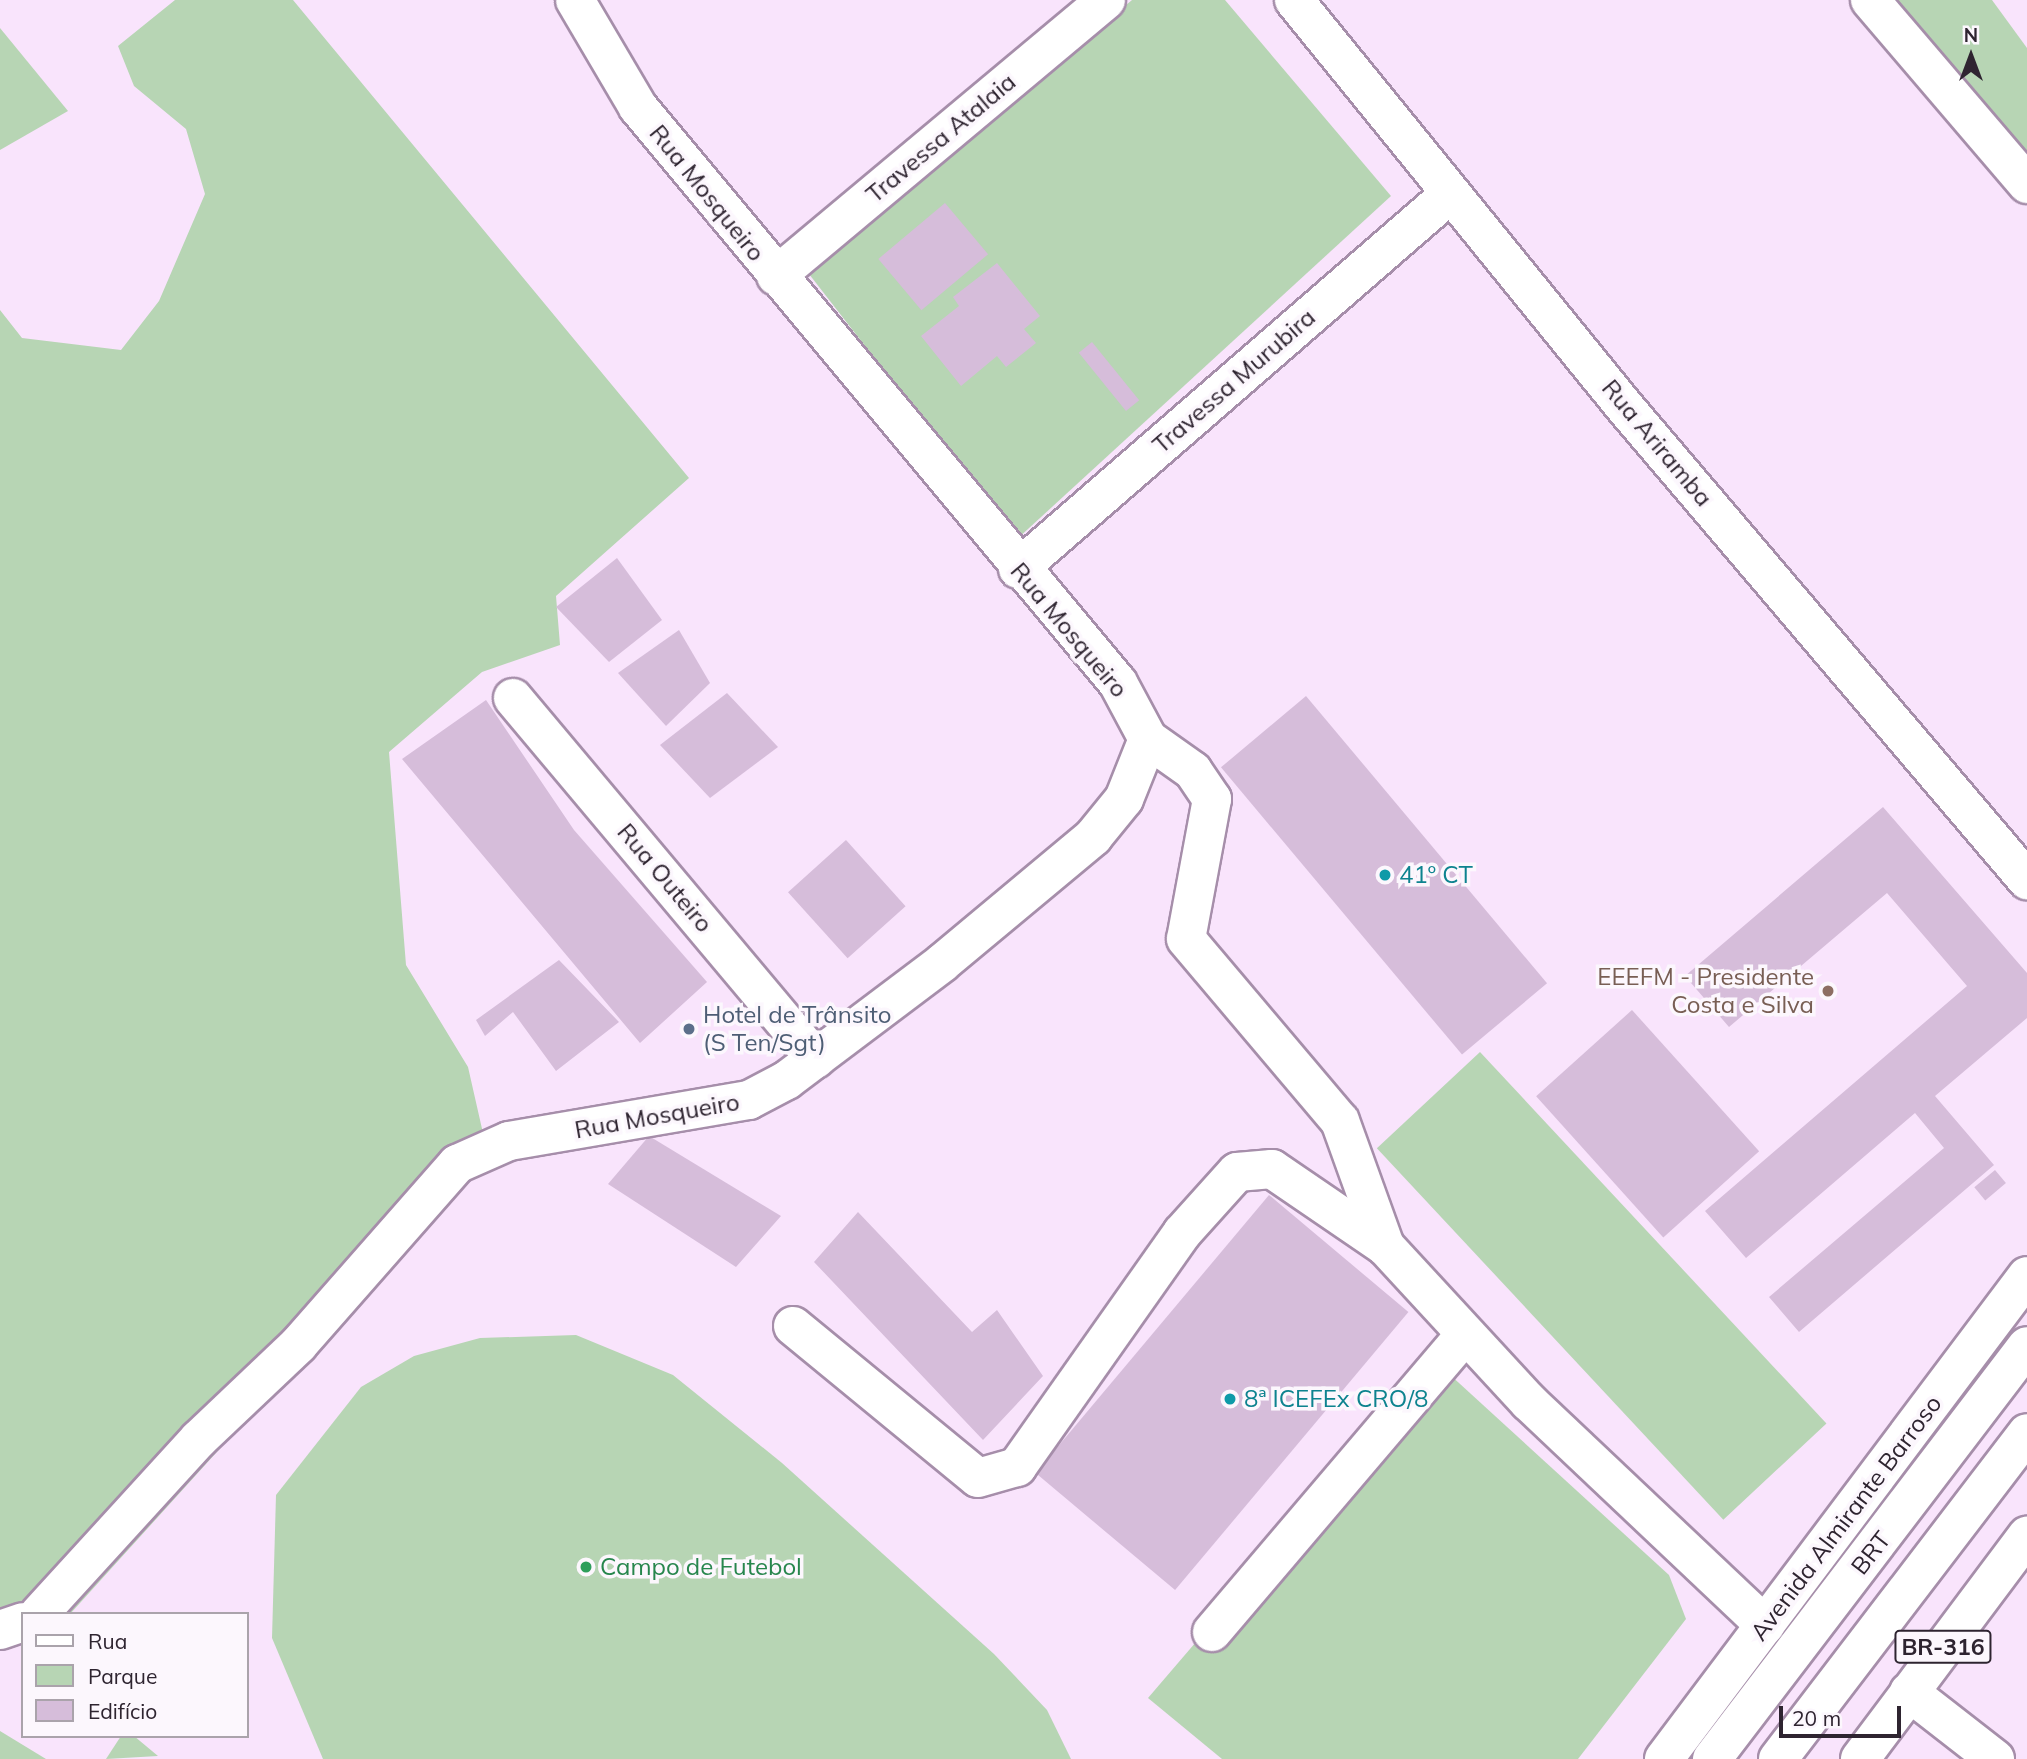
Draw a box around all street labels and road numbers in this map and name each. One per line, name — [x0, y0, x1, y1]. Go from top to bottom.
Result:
street label: Travessa Atalaia — [861, 67, 1021, 209]
street label: Rua Mosqueiro — [643, 119, 771, 267]
street label: Travessa Murubira — [1147, 303, 1321, 459]
street label: Rua Ariramba — [1596, 374, 1718, 512]
street label: Rua Mosqueiro — [1004, 557, 1134, 703]
street label: Rua Outeiro — [611, 818, 719, 938]
street label: Rua Mosqueiro — [572, 1087, 742, 1145]
street label: Avenida Almirante Barroso — [1744, 1390, 1948, 1646]
street label: BRT — [1845, 1526, 1897, 1580]
road number: BR-316 — [1894, 1628, 1992, 1666]

